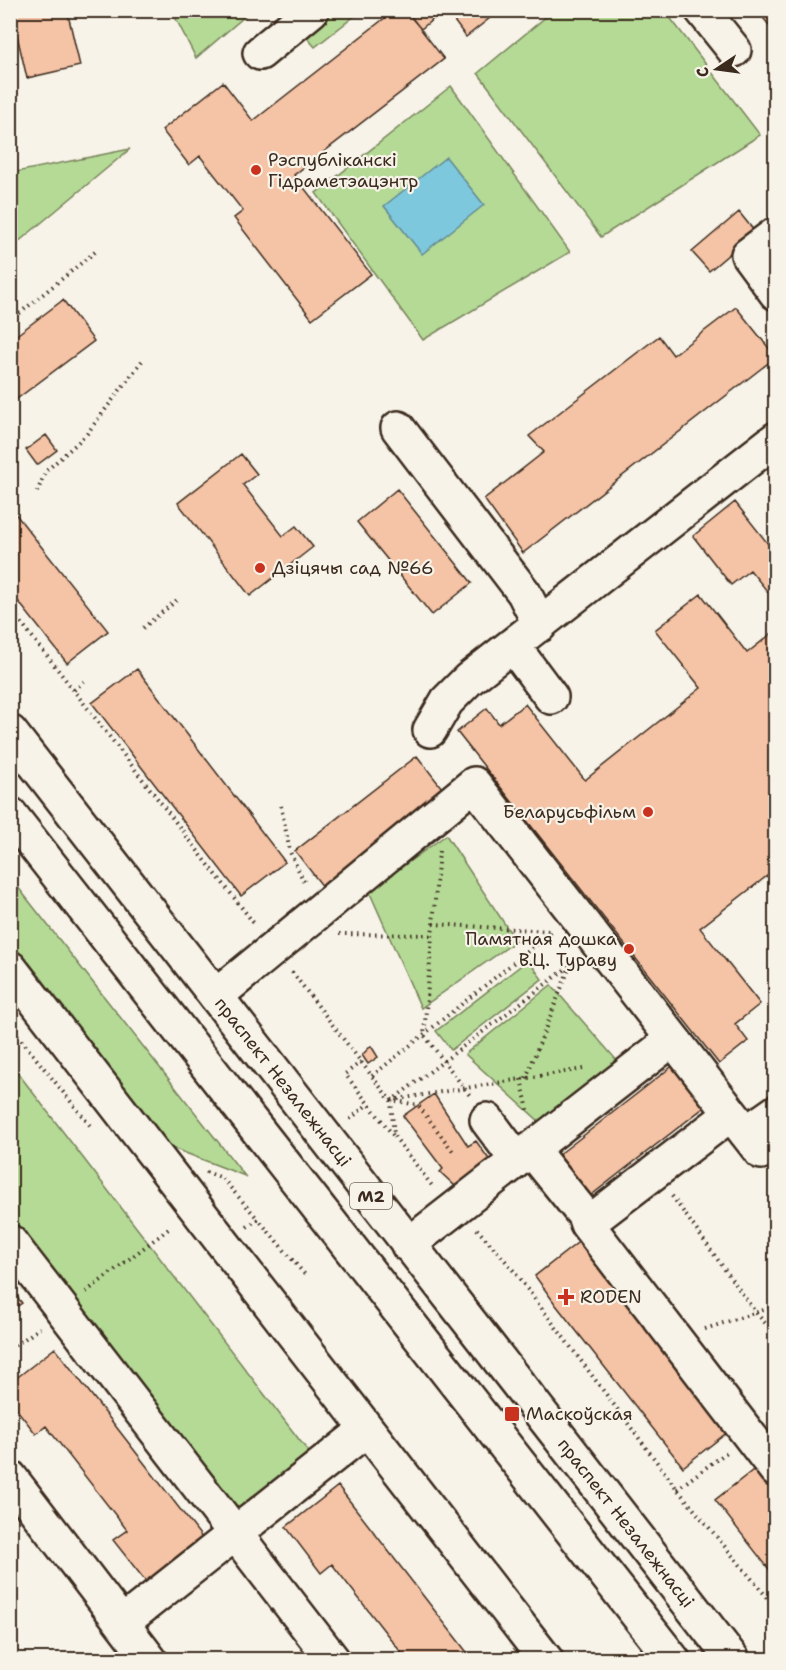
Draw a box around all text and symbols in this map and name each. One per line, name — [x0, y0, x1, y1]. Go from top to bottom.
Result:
north arrow — [687, 39, 747, 99]
text: С — [691, 65, 714, 79]
place label: Рэспубліканскі Гідраметэацэнтр — [268, 148, 419, 193]
marker: Рэспубліканскі Гідраметэацэнтр — [249, 163, 263, 177]
place label: Дзіцячы сад №66 — [272, 556, 434, 580]
marker: Дзіцячы сад №66 — [253, 561, 267, 575]
place label: Беларусьфільм — [503, 800, 636, 824]
marker: Беларусьфільм — [641, 805, 655, 819]
place label: Памятная дошка В.Ц. Тураву — [465, 927, 617, 972]
marker: Памятная дошка В.Ц. Тураву — [622, 942, 636, 956]
street label: праспект Незалежнасці — [209, 992, 357, 1172]
road number: М2 — [350, 1183, 392, 1209]
place label: RODEN — [580, 1285, 642, 1309]
marker: RODEN — [557, 1288, 575, 1306]
place label: Маскоўская — [526, 1402, 633, 1426]
marker: Маскоўская — [503, 1405, 521, 1423]
street label: праспект Незалежнасці — [552, 1433, 700, 1613]

